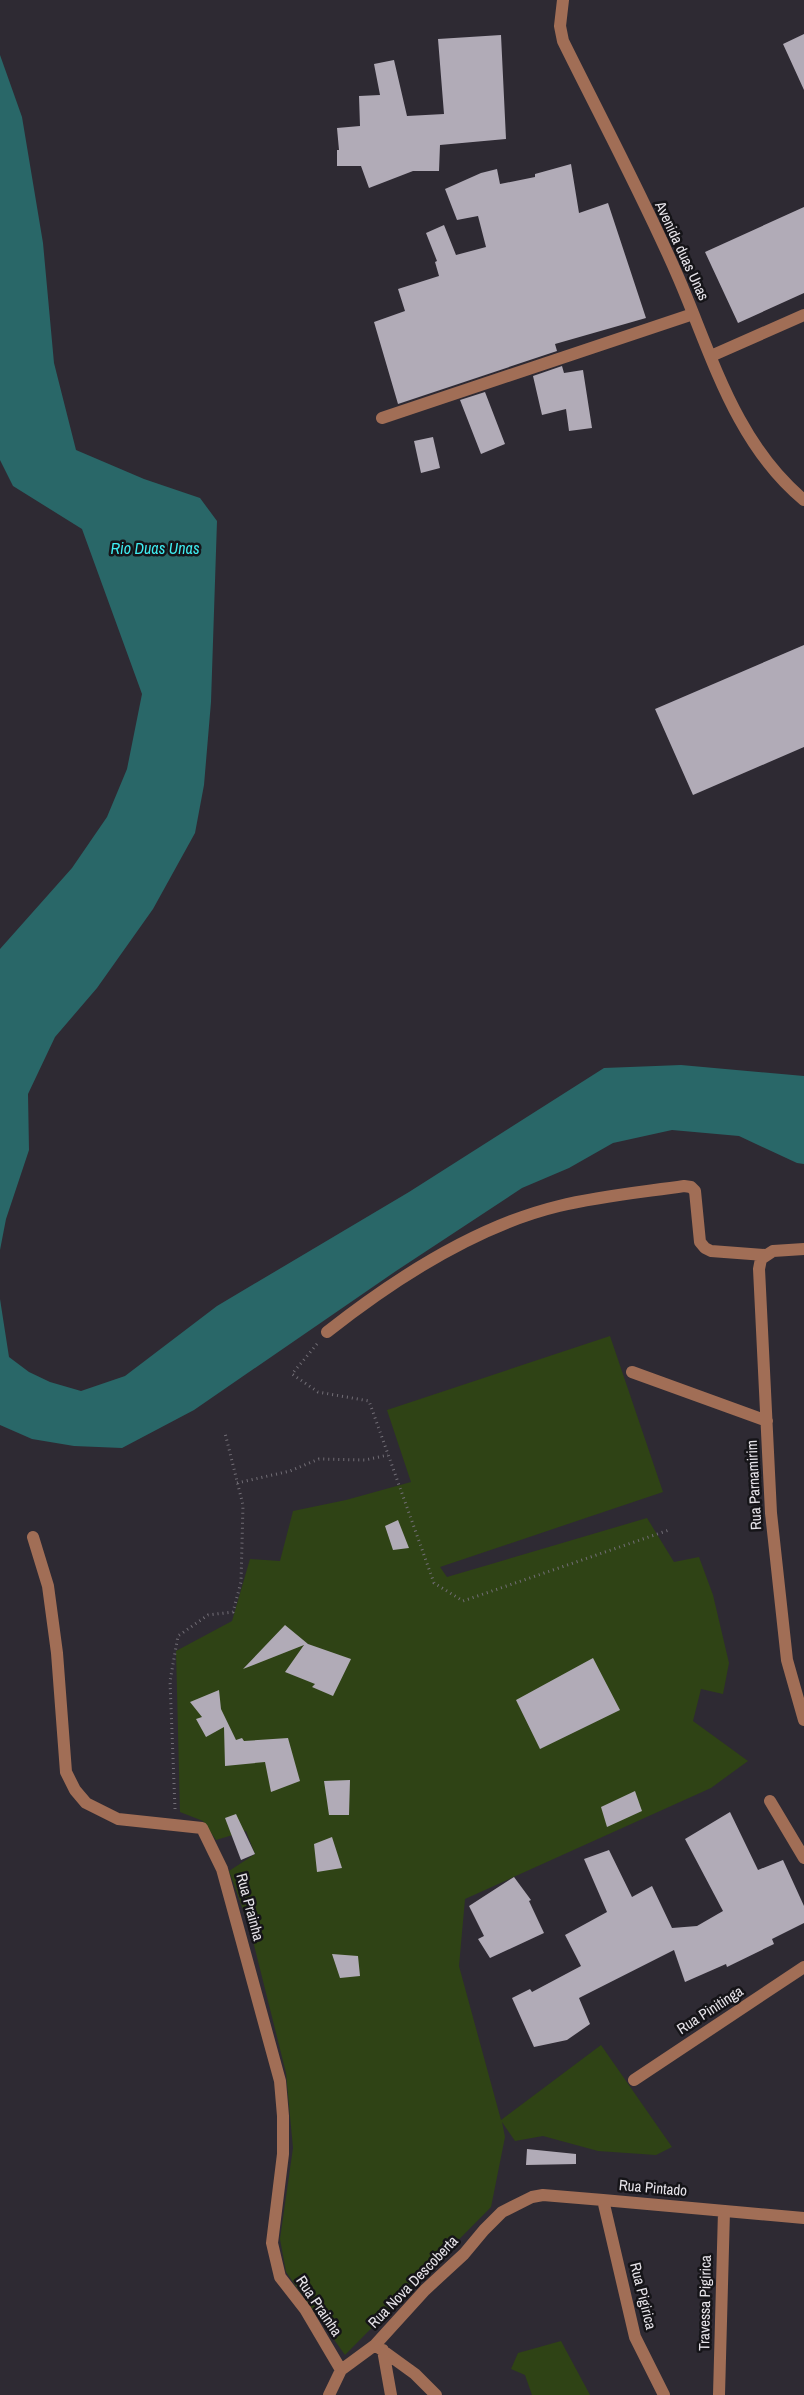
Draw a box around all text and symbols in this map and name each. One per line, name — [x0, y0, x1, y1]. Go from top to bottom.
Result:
street label: Avenida duas Unas — [650, 197, 715, 304]
water label: Rio Duas Unas — [111, 537, 200, 559]
street label: Rua Parnamirim — [741, 1439, 766, 1531]
street label: Rua Prainha — [231, 1871, 270, 1943]
street label: Rua Pinitinga — [672, 1980, 747, 2039]
street label: Rua Pintado — [618, 2174, 688, 2201]
street label: Rua Nova Descoberta — [363, 2231, 462, 2332]
street label: Travessa Pigirica — [693, 2255, 716, 2351]
street label: Rua Pigirica — [625, 2260, 662, 2332]
street label: Rua Prainha — [291, 2271, 348, 2340]

